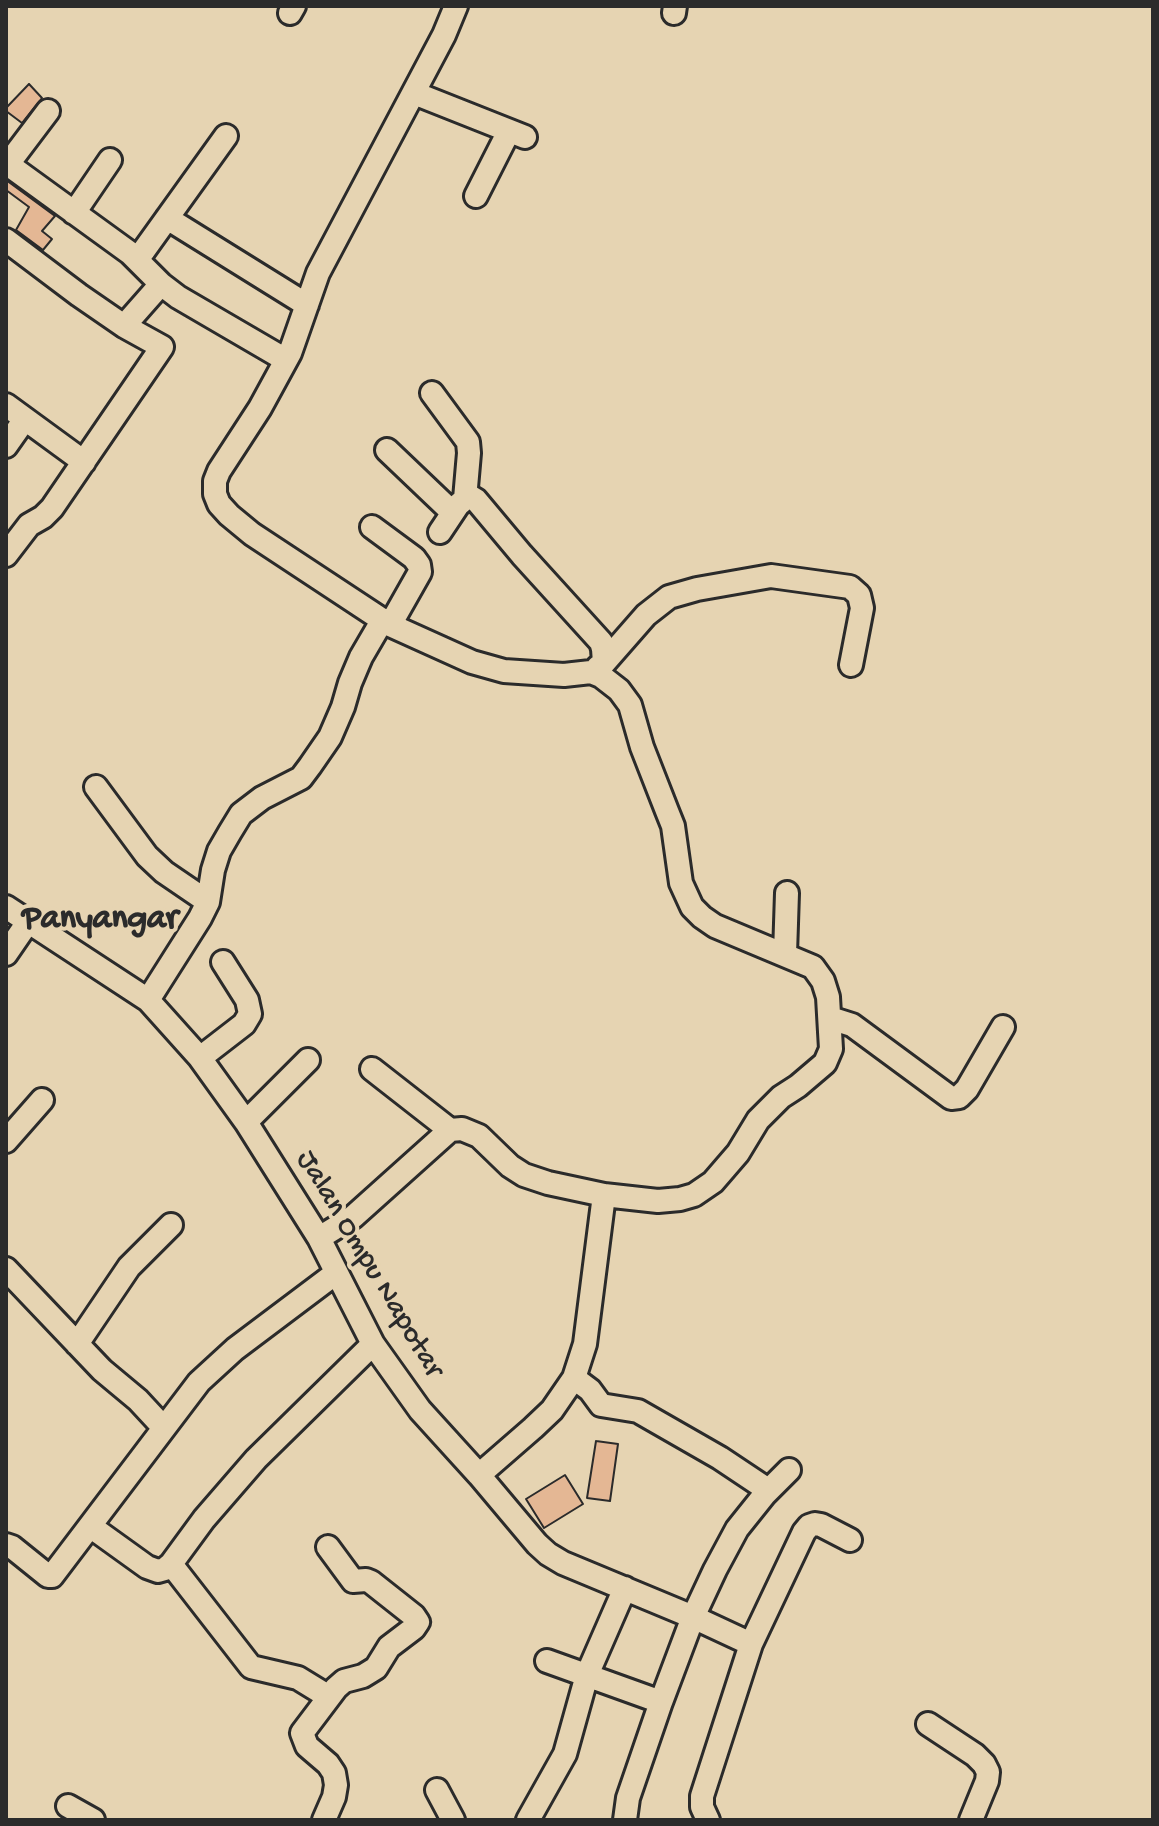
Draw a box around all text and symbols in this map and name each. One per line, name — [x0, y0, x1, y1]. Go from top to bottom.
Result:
district label: Panyangar — [22, 901, 178, 941]
street label: Jalan Ompu Napotar — [286, 1145, 450, 1385]

